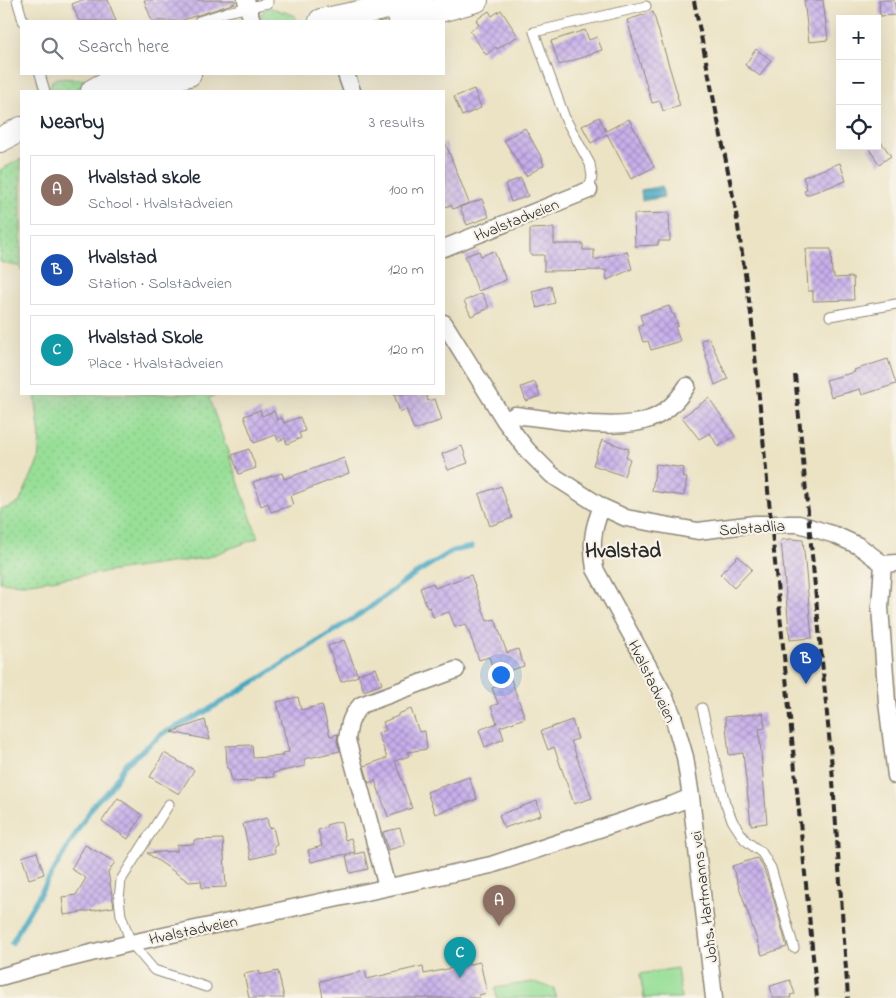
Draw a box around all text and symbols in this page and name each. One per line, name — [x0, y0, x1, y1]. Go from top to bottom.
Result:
map controls — [836, 15, 881, 150]
button: + — [836, 15, 881, 60]
search box — [20, 20, 445, 75]
icon: search — [38, 34, 66, 62]
text: Search here — [78, 34, 169, 61]
button: − — [836, 60, 881, 105]
button: locate — [836, 105, 881, 150]
text: Nearby — [40, 108, 104, 138]
text: 3 results — [369, 111, 425, 135]
text: Hvalstad skole — [88, 165, 201, 192]
text: A — [52, 178, 62, 202]
text: 100 m — [389, 178, 424, 202]
text: School · Hvalstadveien — [88, 192, 233, 216]
street label: Hvalstadveien — [471, 193, 563, 249]
text: Hvalstad — [88, 245, 157, 272]
text: B — [52, 258, 62, 282]
text: 120 m — [388, 258, 424, 282]
text: Station · Solstadveien — [88, 272, 232, 296]
text: Hvalstad Skole — [88, 325, 203, 352]
text: C — [53, 338, 61, 362]
text: 120 m — [388, 338, 424, 362]
text: Place · Hvalstadveien — [88, 352, 223, 376]
street label: Solstadlia — [718, 515, 786, 543]
district label: Hvalstad — [585, 537, 661, 567]
street label: Hvalstadveien — [621, 636, 682, 728]
pin: B — [790, 643, 822, 684]
your location — [488, 662, 514, 688]
street label: Johs. Hartmanns vei — [685, 829, 725, 964]
pin: A — [483, 885, 515, 926]
street label: Hvalstadveien — [147, 910, 240, 952]
pin: C — [444, 937, 476, 978]

